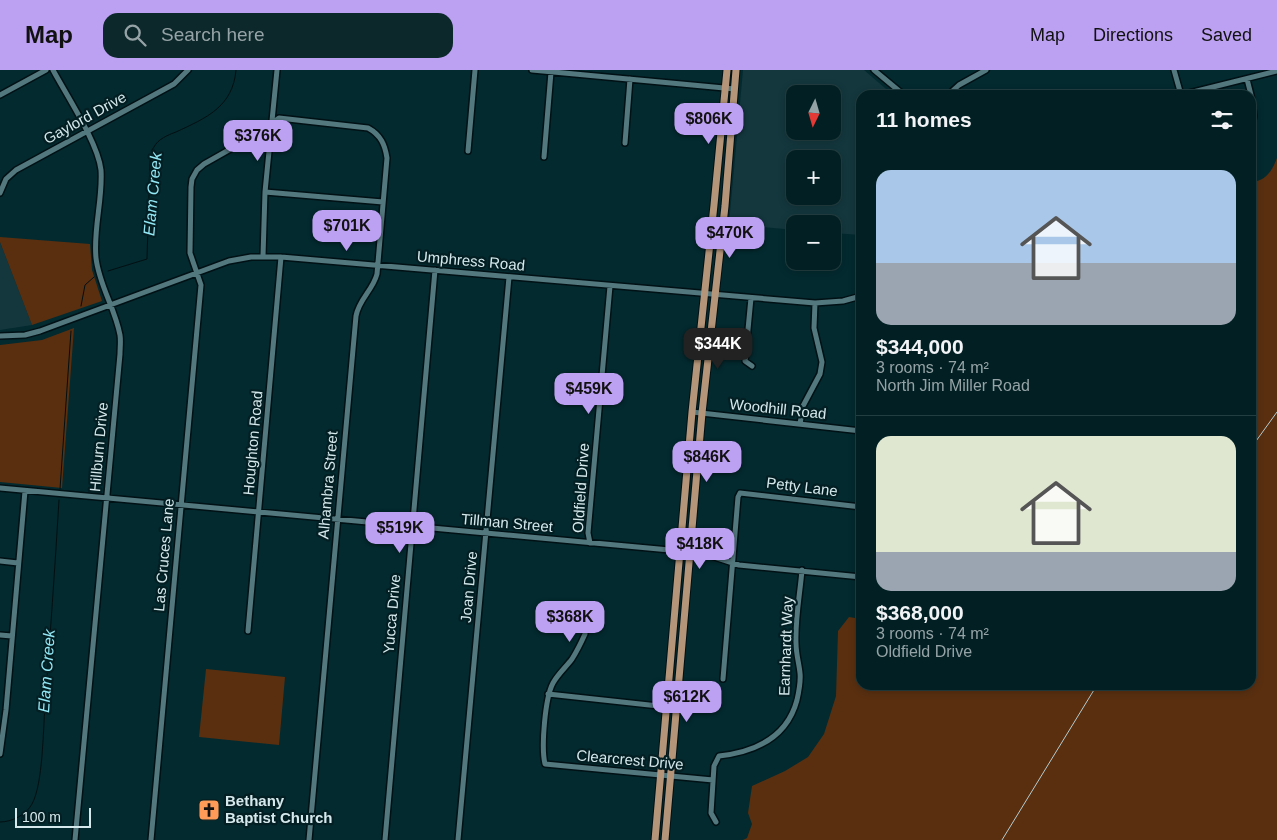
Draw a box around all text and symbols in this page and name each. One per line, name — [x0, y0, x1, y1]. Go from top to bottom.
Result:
search box — [103, 13, 453, 58]
text: Map — [25, 21, 73, 48]
icon: search — [121, 21, 149, 49]
text: Search here — [161, 24, 265, 45]
text: Map — [1030, 25, 1065, 45]
text: Directions — [1093, 25, 1173, 45]
text: Saved — [1201, 25, 1252, 45]
north arrow — [786, 85, 841, 140]
map controls — [786, 85, 841, 270]
street label: Gaylord Drive — [41, 88, 129, 147]
pin: $806K — [674, 102, 744, 145]
icon: filters — [1208, 106, 1236, 134]
text: 11 homes — [876, 108, 972, 131]
text: $806K — [685, 110, 733, 127]
pin: $376K — [223, 119, 293, 162]
text: $376K — [234, 127, 282, 144]
button: + — [786, 150, 841, 205]
water label: Elam Creek — [140, 151, 165, 236]
icon: home — [1011, 203, 1101, 293]
pin: $701K — [312, 210, 382, 252]
button: − — [786, 215, 841, 270]
pin: $470K — [695, 216, 765, 259]
text: $701K — [323, 217, 371, 234]
text: $470K — [706, 224, 754, 241]
street label: Umphress Road — [416, 247, 526, 274]
pin: $344K — [683, 328, 753, 370]
text: $344K — [694, 335, 742, 352]
text: $344,000 — [876, 335, 964, 358]
text: 3 rooms · 74 m² — [876, 359, 989, 376]
pin: $459K — [554, 372, 624, 415]
text: North Jim Miller Road — [876, 377, 1030, 394]
text: $459K — [565, 380, 613, 397]
street label: Houghton Road — [239, 390, 266, 496]
street label: Woodhill Road — [729, 395, 827, 422]
street label: Hillburn Drive — [86, 401, 111, 493]
street label: Alhambra Street — [314, 429, 341, 540]
pin: $846K — [672, 440, 742, 483]
street label: Oldfield Drive — [569, 442, 592, 533]
text: $846K — [683, 448, 731, 465]
icon: home — [1011, 468, 1101, 558]
street label: Petty Lane — [765, 474, 839, 499]
street label: Las Cruces Lane — [150, 498, 177, 612]
street label: Tillman Street — [460, 510, 554, 535]
pin: $519K — [365, 512, 435, 554]
text: $519K — [376, 519, 424, 536]
pin: $418K — [665, 528, 735, 570]
text: $418K — [676, 535, 724, 552]
street label: Joan Drive — [457, 551, 480, 623]
street label: Yucca Drive — [380, 573, 403, 655]
street label: Earnhardt Way — [775, 595, 796, 696]
pin: $368K — [535, 600, 605, 643]
text: $368,000 — [876, 601, 964, 624]
text: $368K — [546, 608, 594, 625]
text: 3 rooms · 74 m² — [876, 625, 989, 642]
water label: Elam Creek — [35, 628, 58, 713]
text: Oldfield Drive — [876, 643, 972, 660]
pin: $612K — [652, 680, 722, 723]
text: $612K — [663, 688, 711, 705]
street label: Clearcrest Drive — [576, 746, 684, 773]
place label: Bethany Baptist Church — [225, 792, 333, 826]
church icon: Bethany Baptist Church — [197, 798, 221, 822]
scale bar — [15, 805, 91, 828]
text: 100 m — [22, 809, 61, 825]

